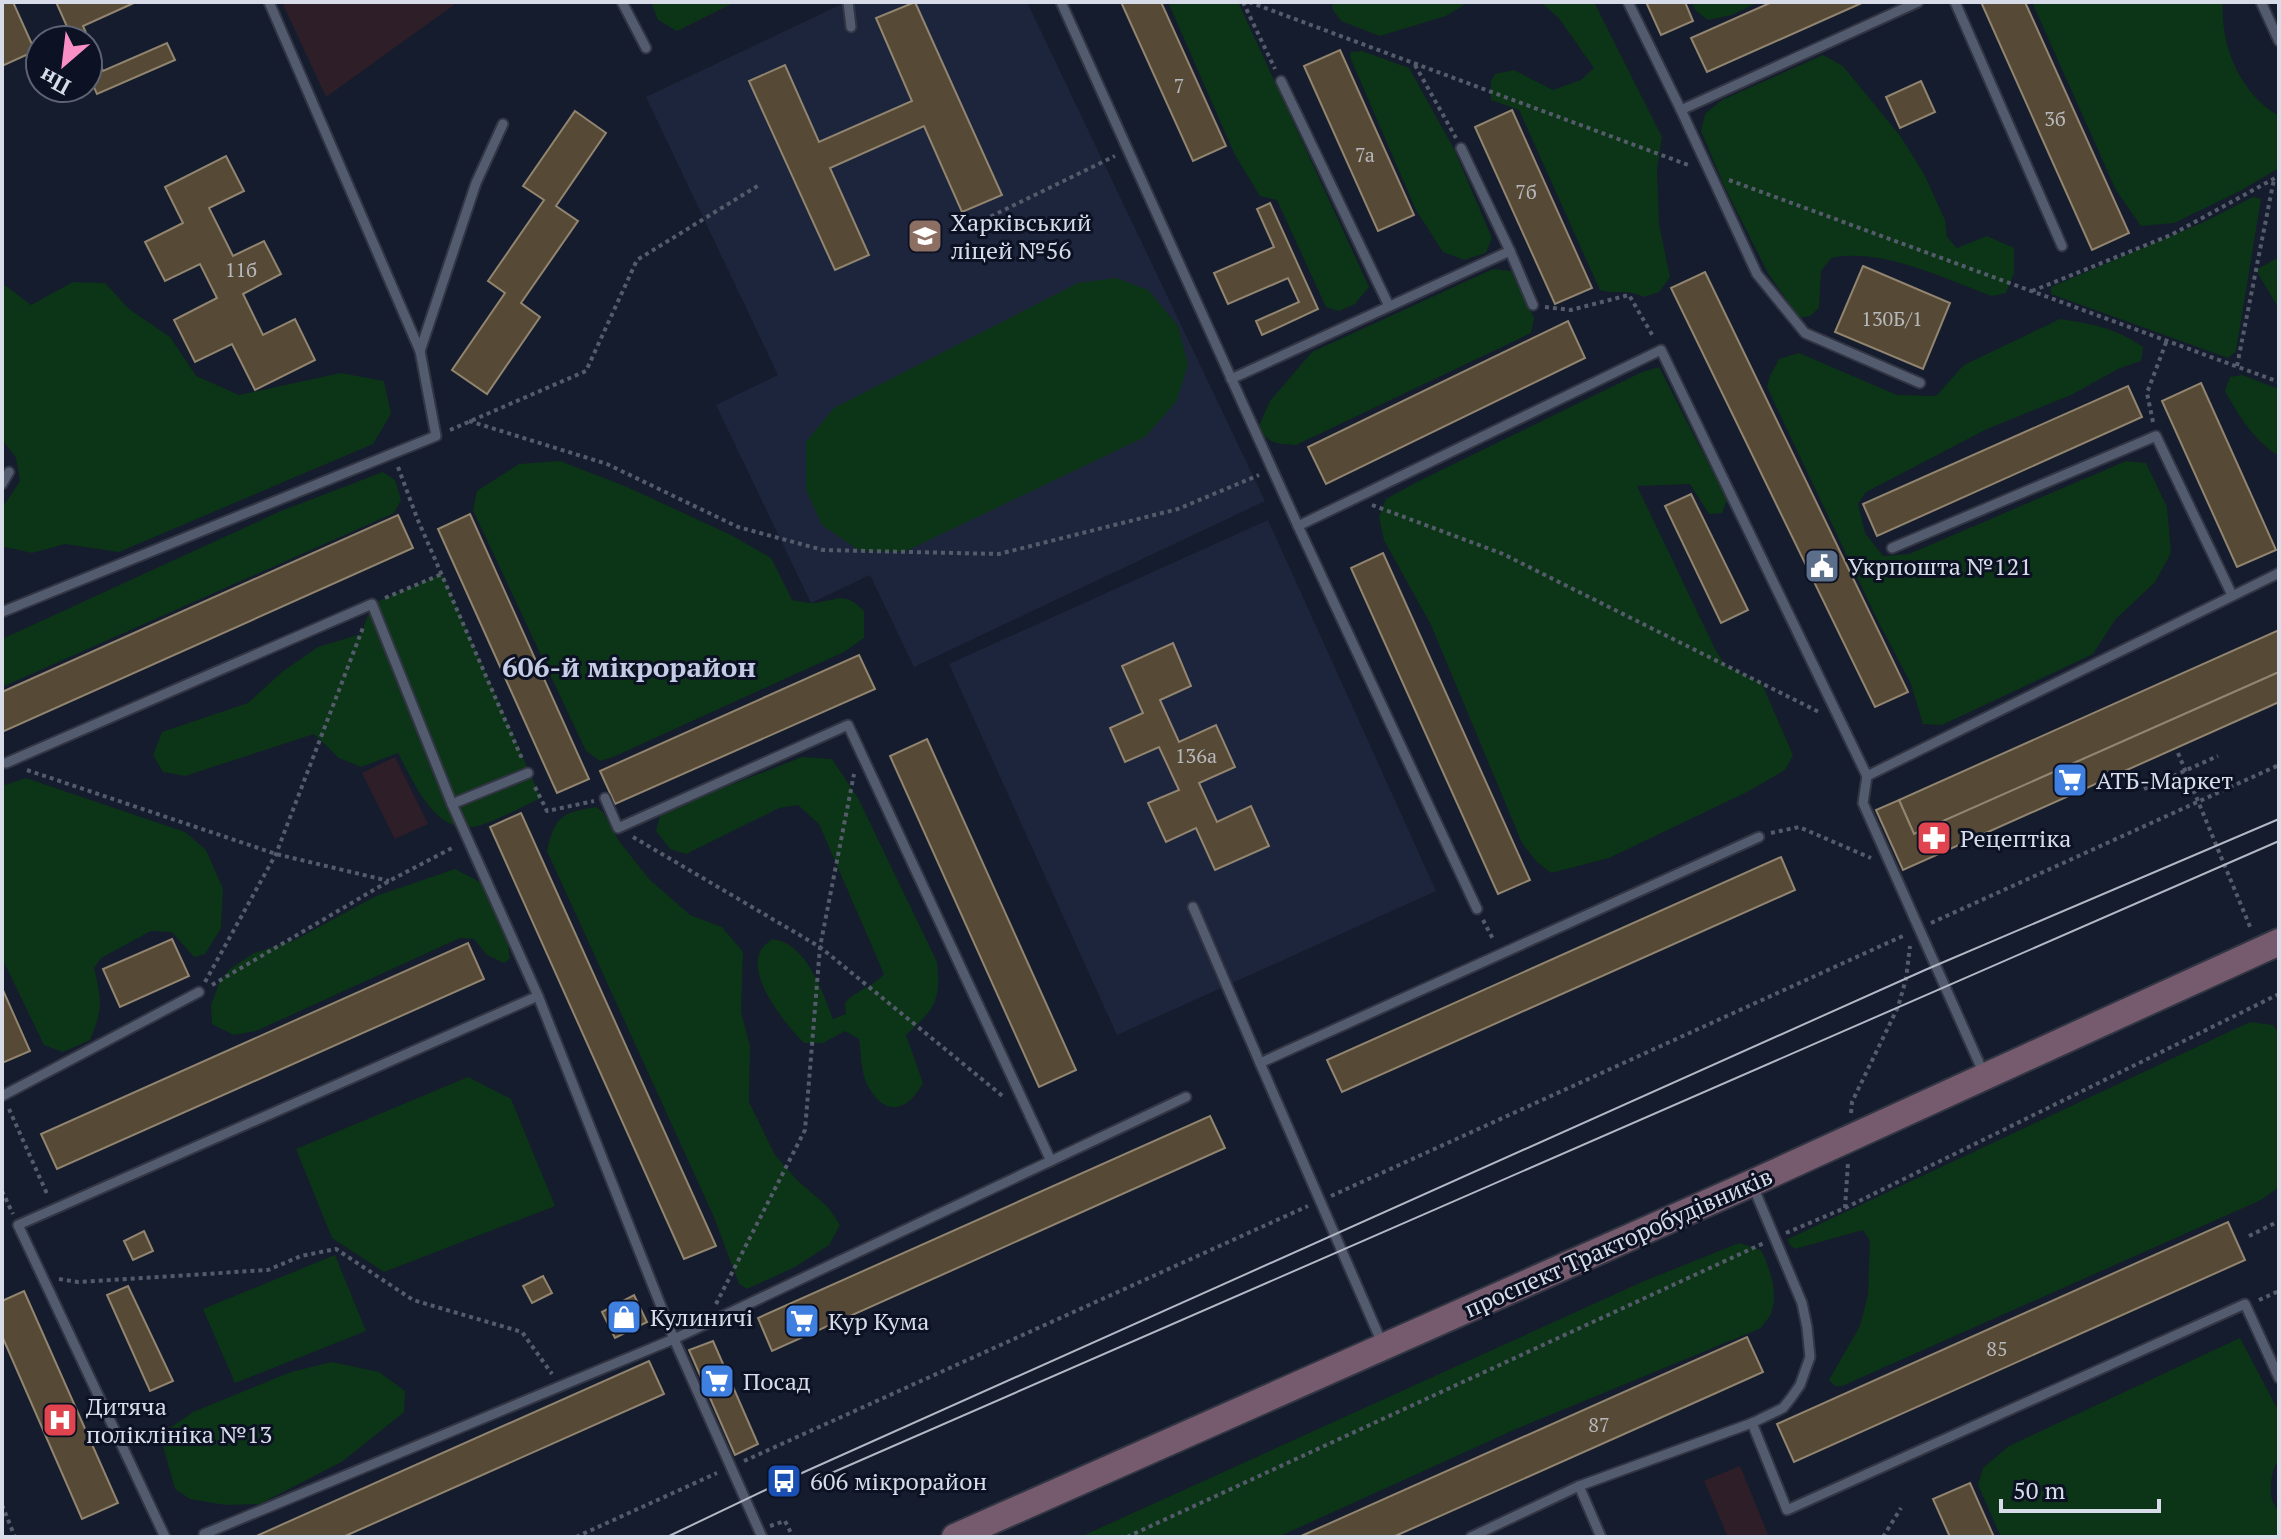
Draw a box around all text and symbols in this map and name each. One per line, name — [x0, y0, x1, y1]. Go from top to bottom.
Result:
north arrow — [24, 24, 104, 104]
text: Пн — [34, 62, 75, 102]
house number: 7 — [1174, 72, 1184, 99]
house number: 3б — [2044, 105, 2066, 132]
house number: 7а — [1355, 141, 1375, 168]
house number: 7б — [1515, 178, 1537, 205]
place label: Харківський ліцей №56 — [951, 206, 1091, 266]
school or university icon: Харківський ліцей №56 — [906, 217, 944, 255]
house number: 11б — [225, 256, 257, 283]
house number: 130Б/1 — [1861, 305, 1923, 332]
public building icon: Укрпошта №121 — [1803, 547, 1841, 585]
place label: Укрпошта №121 — [1848, 550, 2032, 582]
district label: 606-й мікрорайон — [502, 648, 756, 685]
house number: 136а — [1175, 742, 1217, 769]
supermarket icon: АТБ-Маркет — [2051, 761, 2089, 799]
place label: АТБ-Маркет — [2096, 764, 2233, 796]
pharmacy icon: Рецептіка — [1915, 819, 1953, 857]
place label: Рецептіка — [1960, 822, 2071, 854]
street label: проспект Тракторобудівників — [1459, 1159, 1777, 1325]
shop icon: Кулиничі — [605, 1298, 643, 1336]
place label: Кулиничі — [650, 1301, 753, 1333]
supermarket icon: Кур Кума — [783, 1302, 821, 1340]
place label: Кур Кума — [828, 1305, 929, 1337]
house number: 85 — [1986, 1335, 2008, 1362]
supermarket icon: Посад — [698, 1362, 736, 1400]
place label: Посад — [743, 1365, 811, 1397]
place label: Дитяча поліклініка №13 — [86, 1390, 272, 1450]
hospital icon: Дитяча поліклініка №13 — [41, 1401, 79, 1439]
house number: 87 — [1588, 1411, 1610, 1438]
bus stop icon: 606 мікрорайон — [765, 1462, 803, 1500]
scale bar — [2001, 1463, 2159, 1513]
place label: 606 мікрорайон — [810, 1465, 987, 1497]
text: 50 m — [2013, 1474, 2065, 1506]

